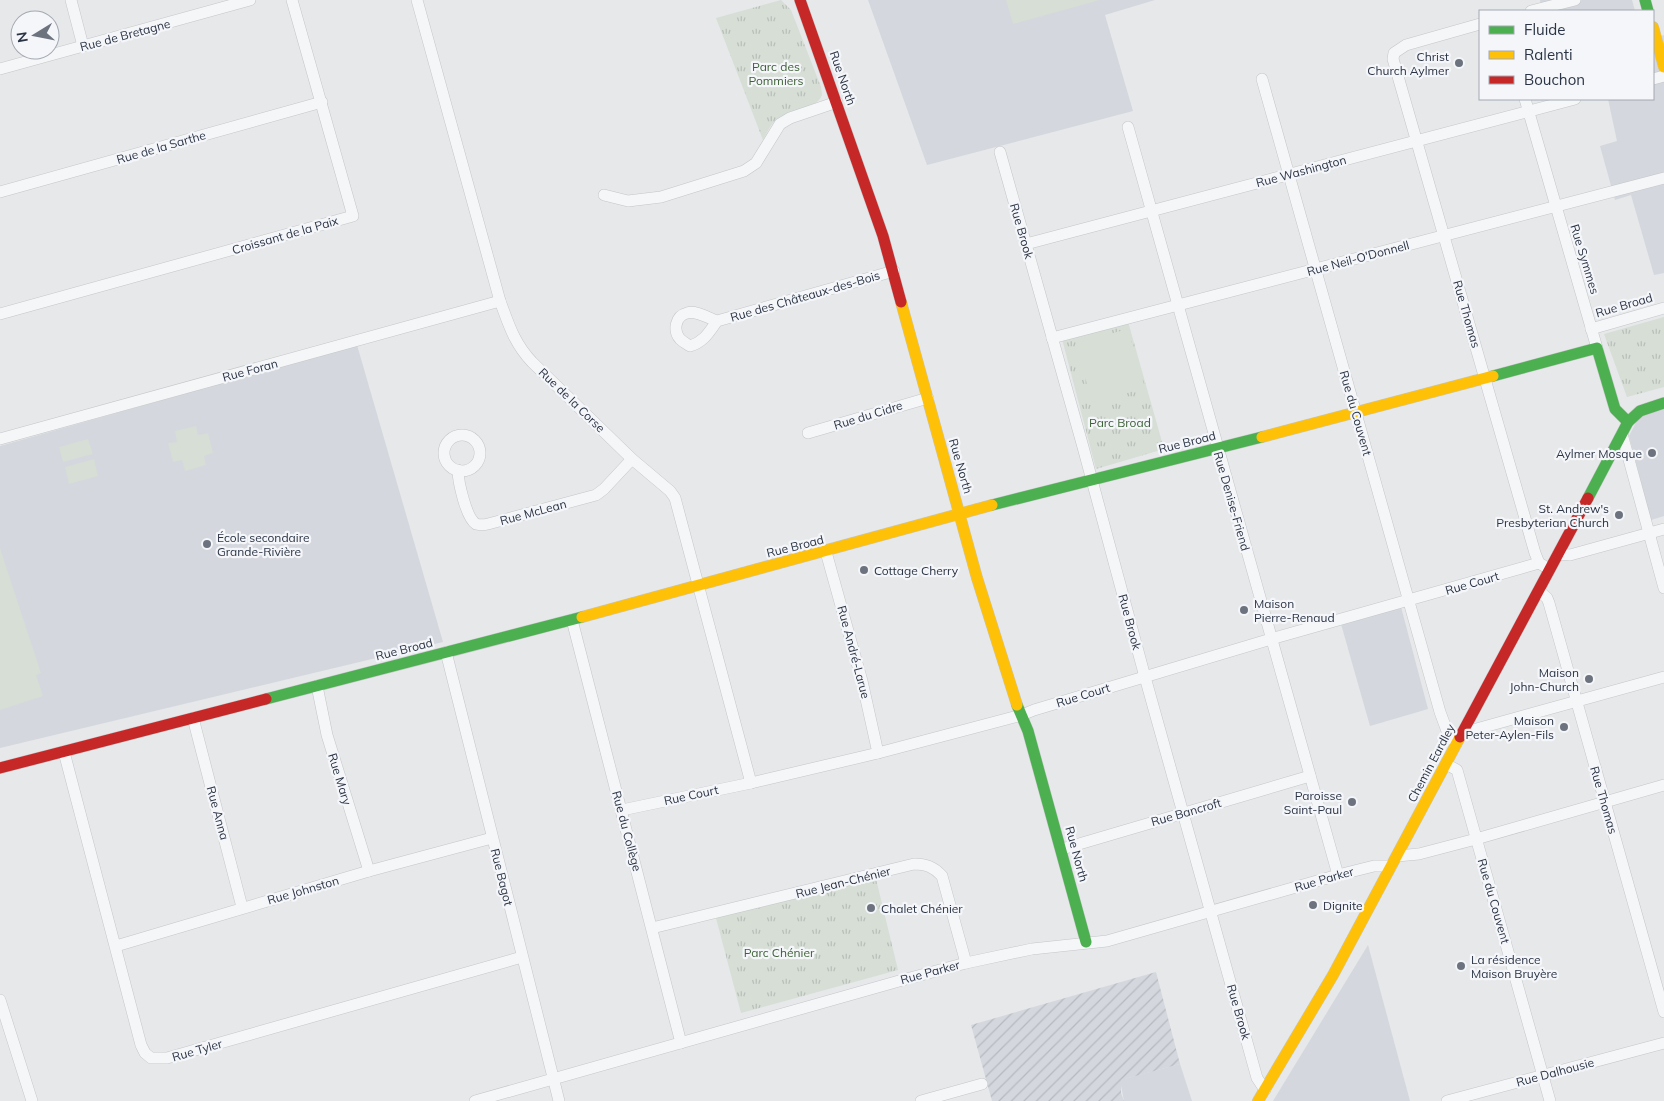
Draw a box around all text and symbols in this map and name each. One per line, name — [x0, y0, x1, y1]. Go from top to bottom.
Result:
north arrow — [10, 10, 60, 60]
legend — [1479, 10, 1654, 100]
street label: Rue de Bretagne — [78, 16, 172, 54]
text: Fluide — [1524, 20, 1565, 39]
text: N — [12, 30, 32, 44]
text: Ralenti — [1524, 45, 1573, 64]
street label: Rue North — [827, 49, 859, 107]
place label: Christ Church Aylmer — [1367, 49, 1450, 78]
marker: Christ Church Aylmer — [1453, 57, 1465, 69]
park label: Parc des Pommiers — [748, 59, 804, 88]
text: Bouchon — [1524, 70, 1585, 89]
street label: Rue de la Sarthe — [115, 127, 207, 167]
street label: Rue Washington — [1254, 152, 1348, 190]
street label: Rue Brook — [1007, 201, 1037, 261]
street label: Croissant de la Paix — [230, 213, 340, 257]
street label: Rue Symmes — [1567, 222, 1603, 296]
street label: Rue Neil-O'Donnell — [1305, 237, 1411, 279]
street label: Rue des Châteaux-des-Bois — [728, 267, 882, 325]
street label: Rue Thomas — [1450, 278, 1484, 350]
street label: Rue Broad — [1594, 290, 1654, 320]
street label: Rue Foran — [221, 355, 279, 385]
street label: Rue de la Corse — [536, 365, 608, 435]
street label: Rue du Couvent — [1337, 369, 1375, 457]
street label: Rue du Cidre — [832, 397, 904, 433]
park label: Parc Broad — [1089, 415, 1151, 430]
street label: Rue Broad — [1157, 428, 1217, 456]
street label: Rue North — [946, 437, 976, 495]
place label: Aylmer Mosque — [1556, 446, 1642, 461]
marker: Aylmer Mosque — [1646, 447, 1658, 459]
street label: Rue Denise-Friend — [1211, 450, 1253, 552]
street label: Rue McLean — [498, 496, 568, 528]
place label: St. Andrew's Presbyterian Church — [1496, 501, 1609, 530]
marker: St. Andrew's Presbyterian Church — [1613, 509, 1625, 521]
place label: École secondaire Grande-Rivière — [217, 530, 309, 559]
street label: Rue Broad — [765, 532, 825, 560]
marker: École secondaire Grande-Rivière — [201, 538, 213, 550]
place label: Cottage Cherry — [874, 563, 959, 578]
marker: Cottage Cherry — [858, 564, 870, 576]
street label: Rue Court — [1443, 568, 1501, 598]
street label: Rue Brook — [1115, 592, 1145, 652]
place label: Maison Pierre-Renaud — [1254, 596, 1335, 625]
street label: Rue André-Larue — [834, 604, 874, 700]
marker: Maison Pierre-Renaud — [1238, 604, 1250, 616]
street label: Rue Broad — [374, 635, 434, 663]
place label: Maison John-Church — [1510, 665, 1579, 694]
marker: Maison John-Church — [1583, 673, 1595, 685]
street label: Rue Court — [1054, 680, 1112, 710]
place label: Maison Peter-Aylen-Fils — [1465, 713, 1554, 742]
street label: Chemin Eardley — [1404, 721, 1458, 805]
marker: Maison Peter-Aylen-Fils — [1558, 721, 1570, 733]
street label: Rue Mary — [325, 751, 355, 807]
street label: Rue Thomas — [1587, 764, 1621, 836]
street label: Rue Court — [662, 782, 720, 808]
street label: Rue Anna — [204, 785, 232, 841]
place label: Paroisse Saint-Paul — [1284, 788, 1342, 817]
street label: Rue du Collège — [609, 789, 645, 873]
street label: Rue Bancroft — [1149, 795, 1223, 829]
marker: Paroisse Saint-Paul — [1346, 796, 1358, 808]
street label: Rue North — [1062, 825, 1092, 883]
street label: Rue Bagot — [488, 847, 516, 907]
street label: Rue du Couvent — [1475, 857, 1513, 945]
street label: Rue Jean-Chénier — [794, 863, 893, 901]
street label: Rue Parker — [1293, 863, 1356, 895]
street label: Rue Johnston — [266, 873, 340, 907]
place label: Dignite — [1323, 898, 1363, 913]
marker: Dignite — [1307, 899, 1319, 911]
place label: Chalet Chénier — [881, 901, 963, 916]
marker: Chalet Chénier — [865, 902, 877, 914]
park label: Parc Chénier — [744, 945, 815, 960]
place label: La résidence Maison Bruyère — [1471, 952, 1557, 981]
street label: Rue Parker — [899, 957, 962, 987]
marker: La résidence Maison Bruyère — [1455, 960, 1467, 972]
street label: Rue Brook — [1224, 982, 1254, 1042]
street label: Rue Tyler — [170, 1036, 224, 1064]
street label: Rue Dalhousie — [1514, 1054, 1596, 1090]

